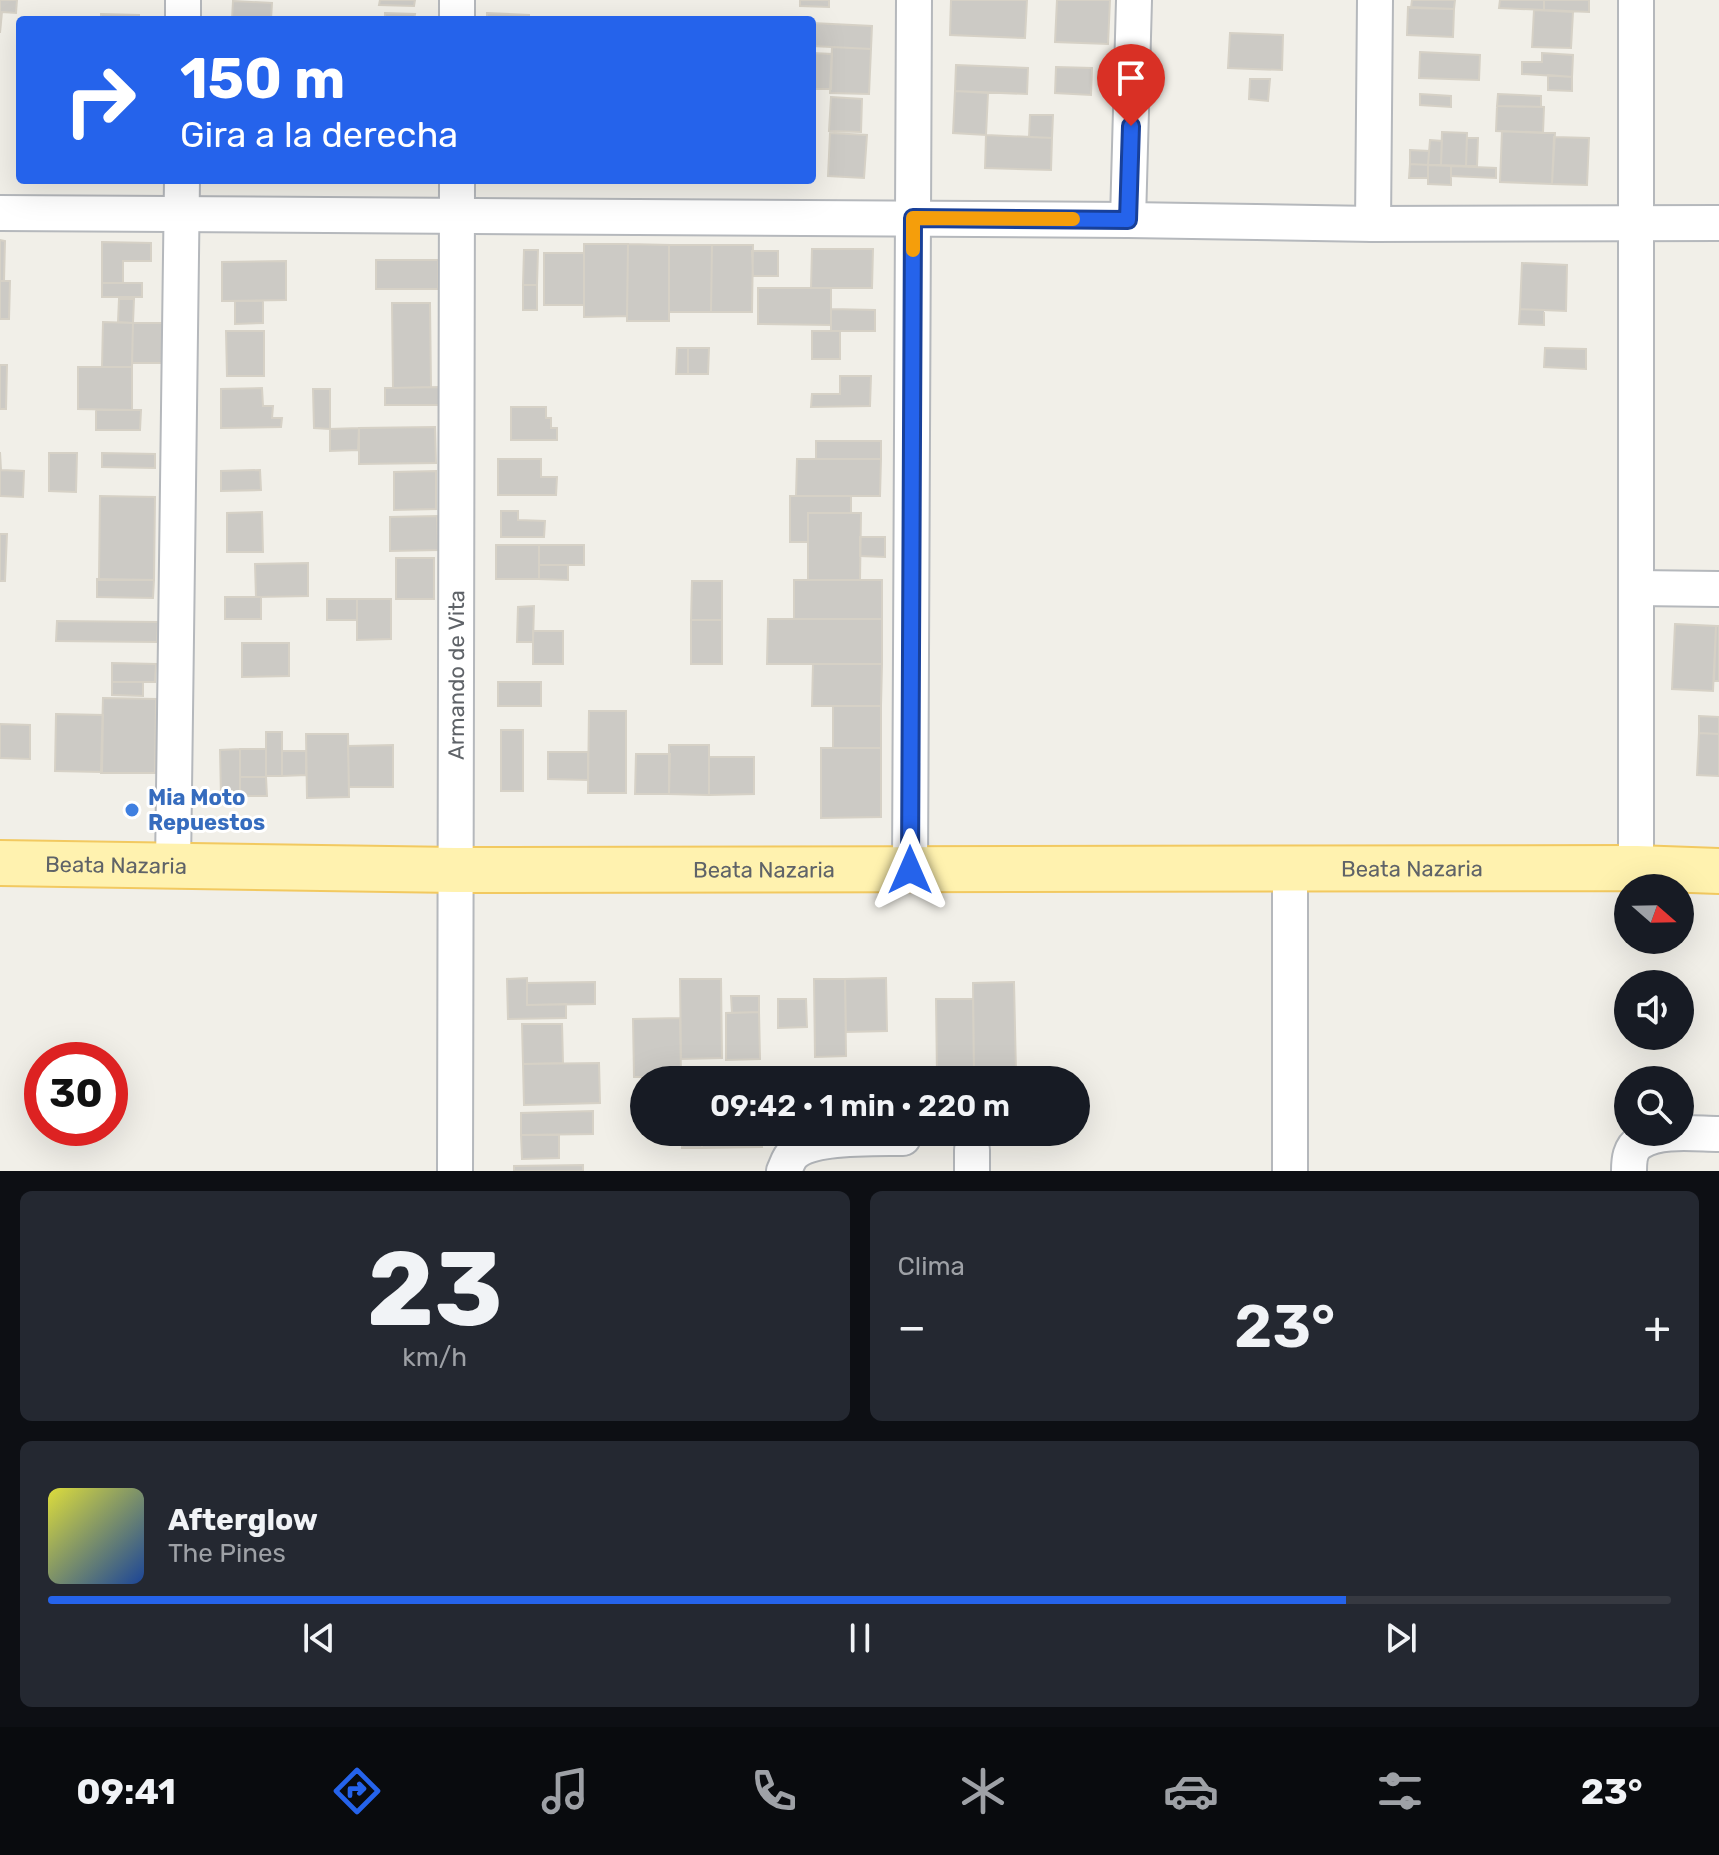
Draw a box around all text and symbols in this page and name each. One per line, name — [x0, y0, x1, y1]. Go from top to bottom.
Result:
pin — [1097, 44, 1165, 126]
text: 150 m — [180, 46, 345, 112]
icon: right — [48, 48, 152, 152]
icon: arrive — [1109, 56, 1153, 100]
text: Gira a la derecha — [180, 113, 458, 156]
street label: Armando de Vita — [443, 590, 470, 760]
place label: Mia Moto Repuestos — [148, 784, 265, 836]
marker: Mia Moto Repuestos — [123, 801, 141, 819]
position arrow — [868, 828, 952, 912]
street label: Beata Nazaria — [45, 851, 187, 880]
street label: Beata Nazaria — [1341, 855, 1483, 883]
street label: Beata Nazaria — [693, 856, 835, 884]
north arrow — [1614, 874, 1694, 954]
map controls — [1614, 874, 1694, 1146]
button: sound — [1614, 970, 1694, 1050]
speed limit sign: 30 — [24, 1042, 128, 1146]
button: search — [1614, 1066, 1694, 1146]
text: 09:42 · 1 min · 220 m — [710, 1088, 1010, 1124]
text: 23 — [367, 1228, 503, 1351]
text: Clima — [898, 1251, 965, 1282]
text: 23° — [1234, 1291, 1335, 1362]
text: − — [898, 1301, 926, 1353]
text: + — [1644, 1301, 1671, 1353]
text: km/h — [402, 1342, 467, 1373]
text: Afterglow — [168, 1502, 318, 1538]
text: The Pines — [168, 1538, 286, 1569]
icon: previous — [297, 1616, 341, 1660]
icon: pause — [838, 1616, 882, 1660]
icon: next — [1379, 1616, 1423, 1660]
icon: directions — [329, 1763, 385, 1819]
icon: music — [537, 1763, 593, 1819]
icon: phone — [746, 1763, 802, 1819]
icon: climate — [955, 1763, 1011, 1819]
icon: car — [1163, 1763, 1219, 1819]
icon: filters — [1372, 1763, 1428, 1819]
text: 09:41 — [76, 1770, 176, 1813]
text: 23° — [1581, 1770, 1643, 1813]

